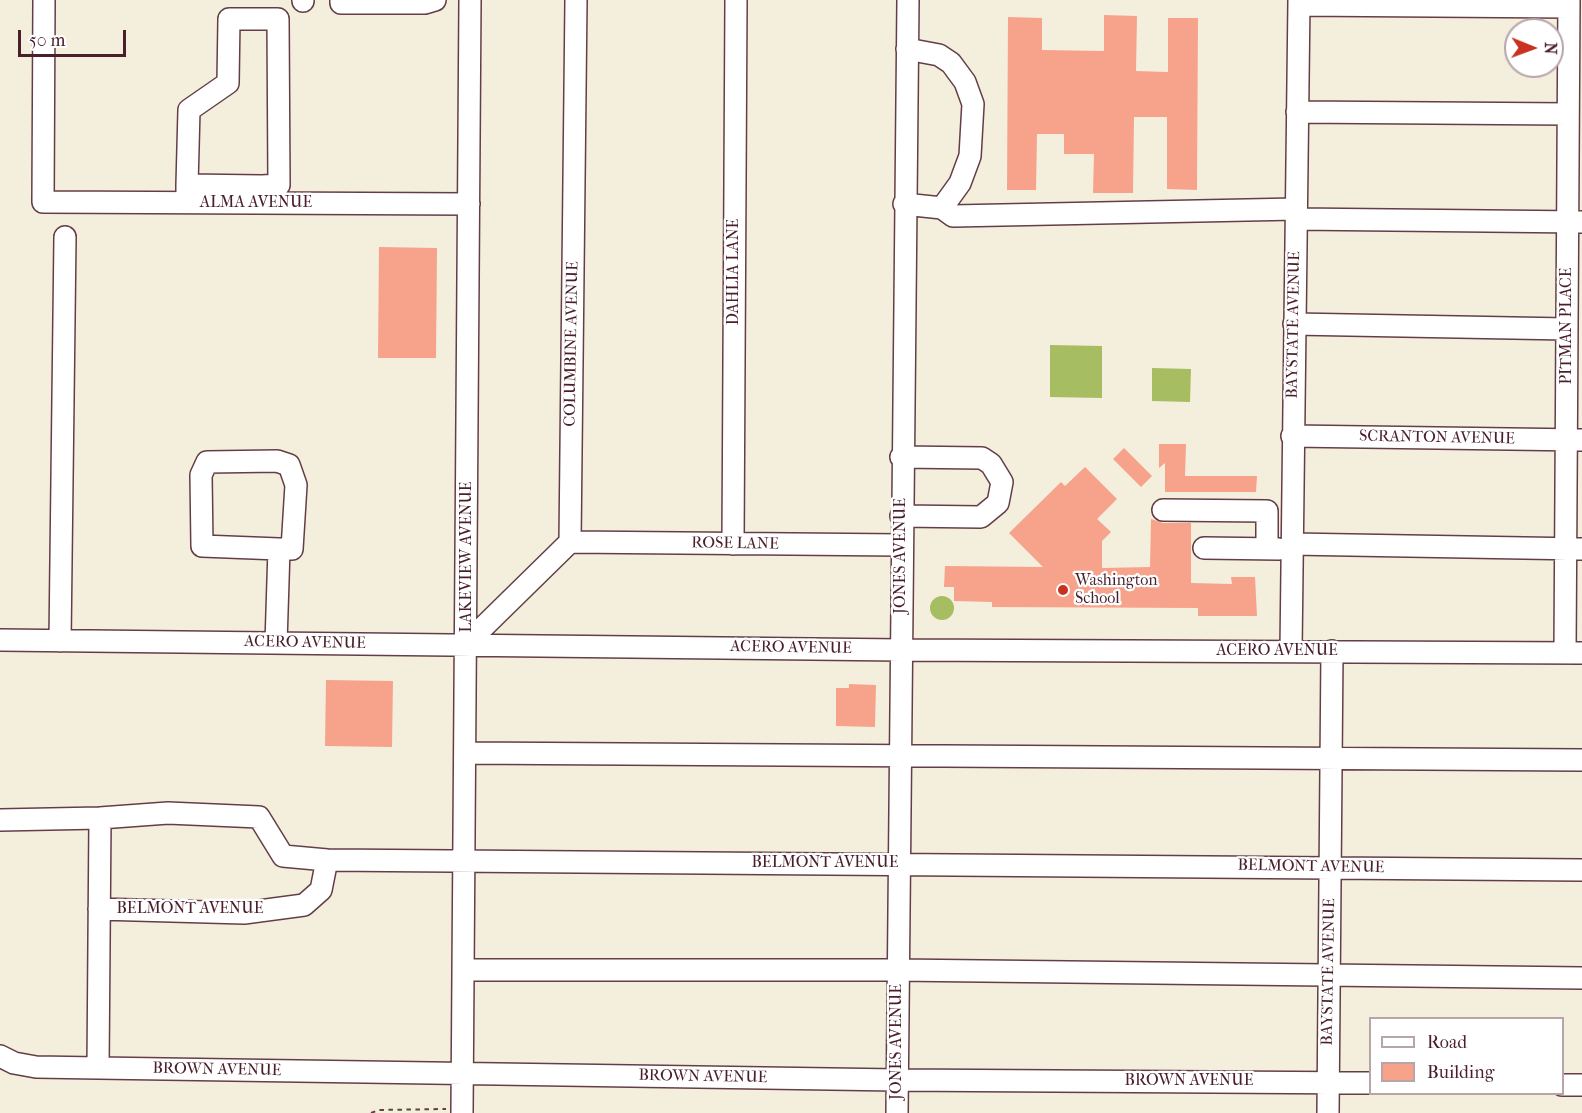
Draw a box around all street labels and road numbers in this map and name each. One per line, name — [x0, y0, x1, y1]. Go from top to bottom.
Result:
street label: ALMA AVENUE — [200, 193, 312, 213]
street label: DAHLIA LANE — [724, 219, 744, 325]
street label: BAYSTATE AVENUE — [1283, 251, 1305, 399]
street label: COLUMBINE AVENUE — [561, 261, 583, 427]
street label: PITMAN PLACE — [1557, 267, 1577, 385]
street label: SCRANTON AVENUE — [1359, 427, 1515, 449]
street label: LAKEVIEW AVENUE — [457, 481, 477, 633]
street label: JONES AVENUE — [891, 498, 911, 614]
street label: ROSE LANE — [691, 534, 779, 554]
street label: ACERO AVENUE — [244, 632, 366, 654]
street label: ACERO AVENUE — [730, 637, 852, 659]
street label: ACERO AVENUE — [1216, 641, 1338, 661]
street label: BELMONT AVENUE — [752, 853, 898, 873]
street label: BELMONT AVENUE — [1237, 856, 1385, 878]
street label: BAYSTATE AVENUE — [1318, 898, 1340, 1046]
street label: BELMONT AVENUE — [117, 899, 263, 919]
street label: JONES AVENUE — [887, 984, 907, 1100]
street label: BROWN AVENUE — [152, 1059, 282, 1081]
street label: BROWN AVENUE — [638, 1066, 768, 1088]
street label: BROWN AVENUE — [1125, 1071, 1253, 1091]

